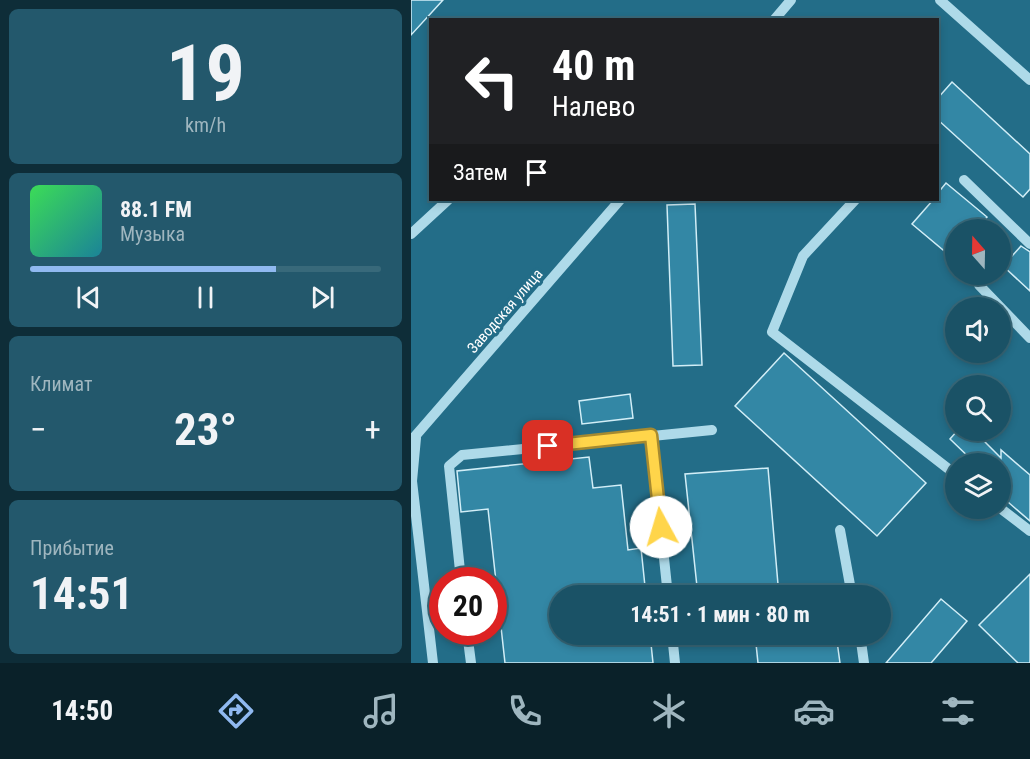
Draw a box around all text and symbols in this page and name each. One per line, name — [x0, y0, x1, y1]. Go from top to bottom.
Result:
text: 19 — [166, 28, 245, 119]
text: 40 m — [552, 41, 635, 90]
icon: left — [453, 42, 531, 120]
text: Налево — [552, 91, 635, 123]
text: km/h — [185, 113, 226, 137]
icon: arrive — [520, 156, 553, 189]
text: Затем — [453, 160, 508, 185]
text: 88.1 FM — [120, 197, 192, 222]
north arrow — [945, 219, 1011, 285]
map controls — [945, 219, 1011, 519]
text: Музыка — [120, 222, 185, 246]
street label: Заводская улица — [463, 265, 547, 357]
icon: previous — [72, 281, 105, 314]
icon: pause — [189, 281, 222, 314]
icon: next — [306, 281, 339, 314]
button: sound — [945, 297, 1011, 363]
text: Климат — [30, 372, 92, 396]
button: search — [945, 375, 1011, 441]
text: 23° — [174, 403, 237, 456]
text: − — [30, 410, 47, 449]
text: + — [365, 410, 381, 449]
pin — [522, 420, 573, 471]
icon: arrive — [531, 429, 564, 462]
button: layers — [945, 453, 1011, 519]
position arrow — [629, 495, 693, 559]
text: Прибытие — [30, 536, 114, 560]
text: 14:51 — [30, 567, 133, 620]
speed limit sign: 20 — [429, 567, 507, 645]
text: 14:51 · 1 мин · 80 m — [630, 602, 810, 627]
icon: directions — [215, 690, 257, 732]
icon: music — [360, 690, 402, 732]
icon: phone — [504, 690, 546, 732]
icon: climate — [648, 690, 690, 732]
icon: car — [793, 690, 835, 732]
icon: filters — [937, 690, 979, 732]
text: 14:50 — [51, 695, 113, 727]

